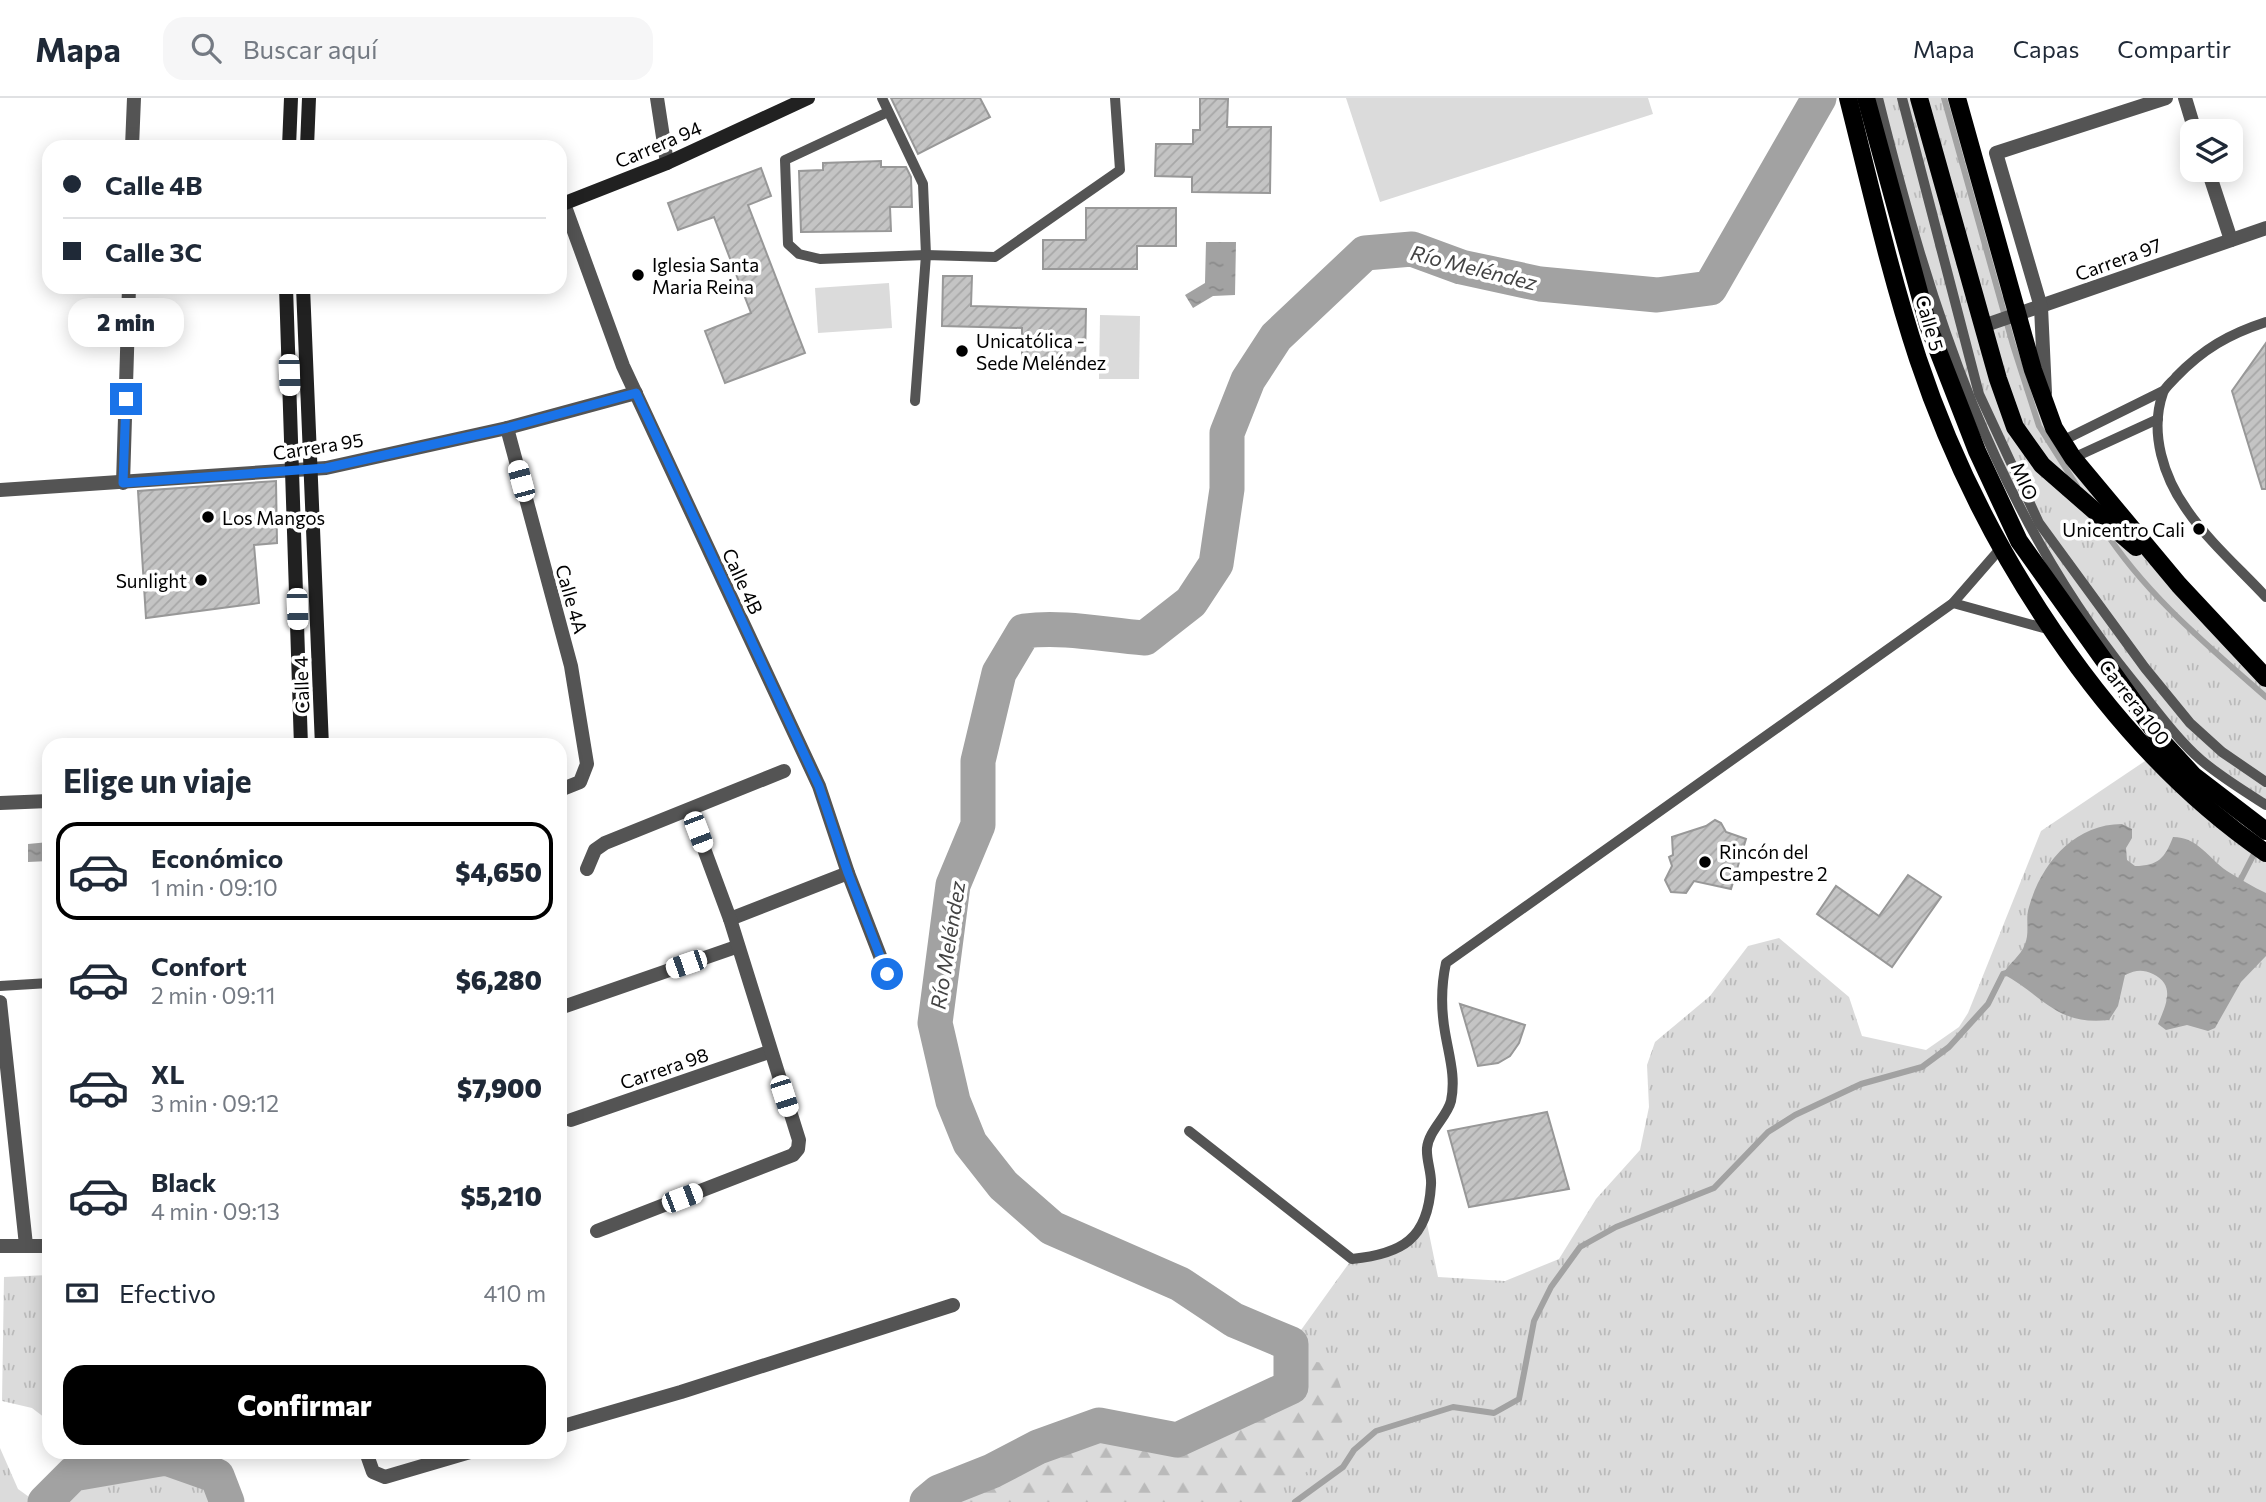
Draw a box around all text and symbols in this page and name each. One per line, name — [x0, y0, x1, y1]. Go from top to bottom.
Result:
search box — [163, 17, 653, 80]
text: Mapa — [35, 28, 121, 69]
icon: search — [187, 29, 225, 67]
text: Buscar aquí — [243, 33, 378, 64]
text: Mapa — [1913, 34, 1975, 63]
text: Capas — [2013, 34, 2079, 63]
text: Compartir — [2117, 34, 2231, 63]
street label: Carrera 94 — [611, 115, 705, 173]
map controls — [2180, 119, 2243, 182]
button: layers — [2180, 119, 2243, 182]
text: Calle 4B — [105, 169, 202, 200]
street label: Carrera 97 — [2072, 233, 2164, 285]
text: Calle 3C — [105, 236, 202, 267]
water label: Río Meléndez — [1408, 239, 1540, 295]
place label: Iglesia Santa Maria Reina — [652, 253, 759, 298]
marker: Iglesia Santa Maria Reina — [630, 267, 646, 283]
street label: Calle 5 — [1911, 292, 1949, 354]
callout: 2 min — [68, 298, 184, 346]
text: 2 min — [97, 308, 155, 336]
place label: Unicatólica - Sede Meléndez — [976, 329, 1106, 374]
marker: Unicatólica - Sede Meléndez — [954, 343, 970, 359]
car — [278, 354, 301, 396]
route end — [110, 383, 142, 415]
street label: Carrera 95 — [271, 428, 365, 464]
car — [506, 458, 537, 504]
street label: MIO — [2007, 458, 2043, 504]
place label: Los Mangos — [222, 506, 325, 529]
marker: Los Mangos — [200, 509, 216, 525]
place label: Unicentro Cali — [2062, 518, 2185, 541]
marker: Unicentro Cali — [2191, 521, 2207, 537]
street label: Calle 4B — [718, 544, 768, 618]
street label: Calle 4A — [551, 562, 593, 636]
place label: Sunlight — [116, 569, 187, 592]
marker: Sunlight — [193, 572, 209, 588]
car — [286, 588, 309, 630]
street label: Carrera 100 — [2095, 655, 2175, 749]
street label: Calle 4 — [289, 656, 313, 714]
text: Elige un viaje — [63, 760, 252, 800]
car — [681, 809, 716, 855]
icon: car — [67, 840, 130, 903]
place label: Rincón del Campestre 2 — [1719, 840, 1828, 885]
text: Económico — [151, 842, 283, 873]
marker: Rincón del Campestre 2 — [1697, 854, 1713, 870]
text: $4,650 — [455, 856, 542, 887]
text: 1 min · 09:10 — [151, 873, 278, 901]
water label: Río Meléndez — [925, 879, 970, 1011]
car — [663, 947, 710, 981]
icon: car — [67, 948, 130, 1011]
text: Confort — [151, 950, 247, 981]
route start — [871, 958, 903, 990]
text: $6,280 — [456, 964, 542, 995]
text: 2 min · 09:11 — [151, 981, 276, 1009]
street label: Carrera 98 — [617, 1042, 711, 1094]
icon: car — [67, 1056, 130, 1119]
text: XL — [151, 1058, 185, 1089]
text: $7,900 — [457, 1072, 542, 1103]
car — [768, 1073, 801, 1119]
text: 3 min · 09:12 — [151, 1089, 279, 1117]
icon: car — [67, 1164, 130, 1227]
text: Black — [151, 1166, 217, 1197]
text: $5,210 — [460, 1180, 542, 1211]
car — [659, 1181, 706, 1215]
text: 4 min · 09:13 — [151, 1197, 280, 1225]
icon: cash — [63, 1274, 101, 1312]
text: Efectivo — [119, 1277, 216, 1308]
text: 410 m — [484, 1279, 546, 1307]
button: Confirmar — [63, 1365, 546, 1445]

